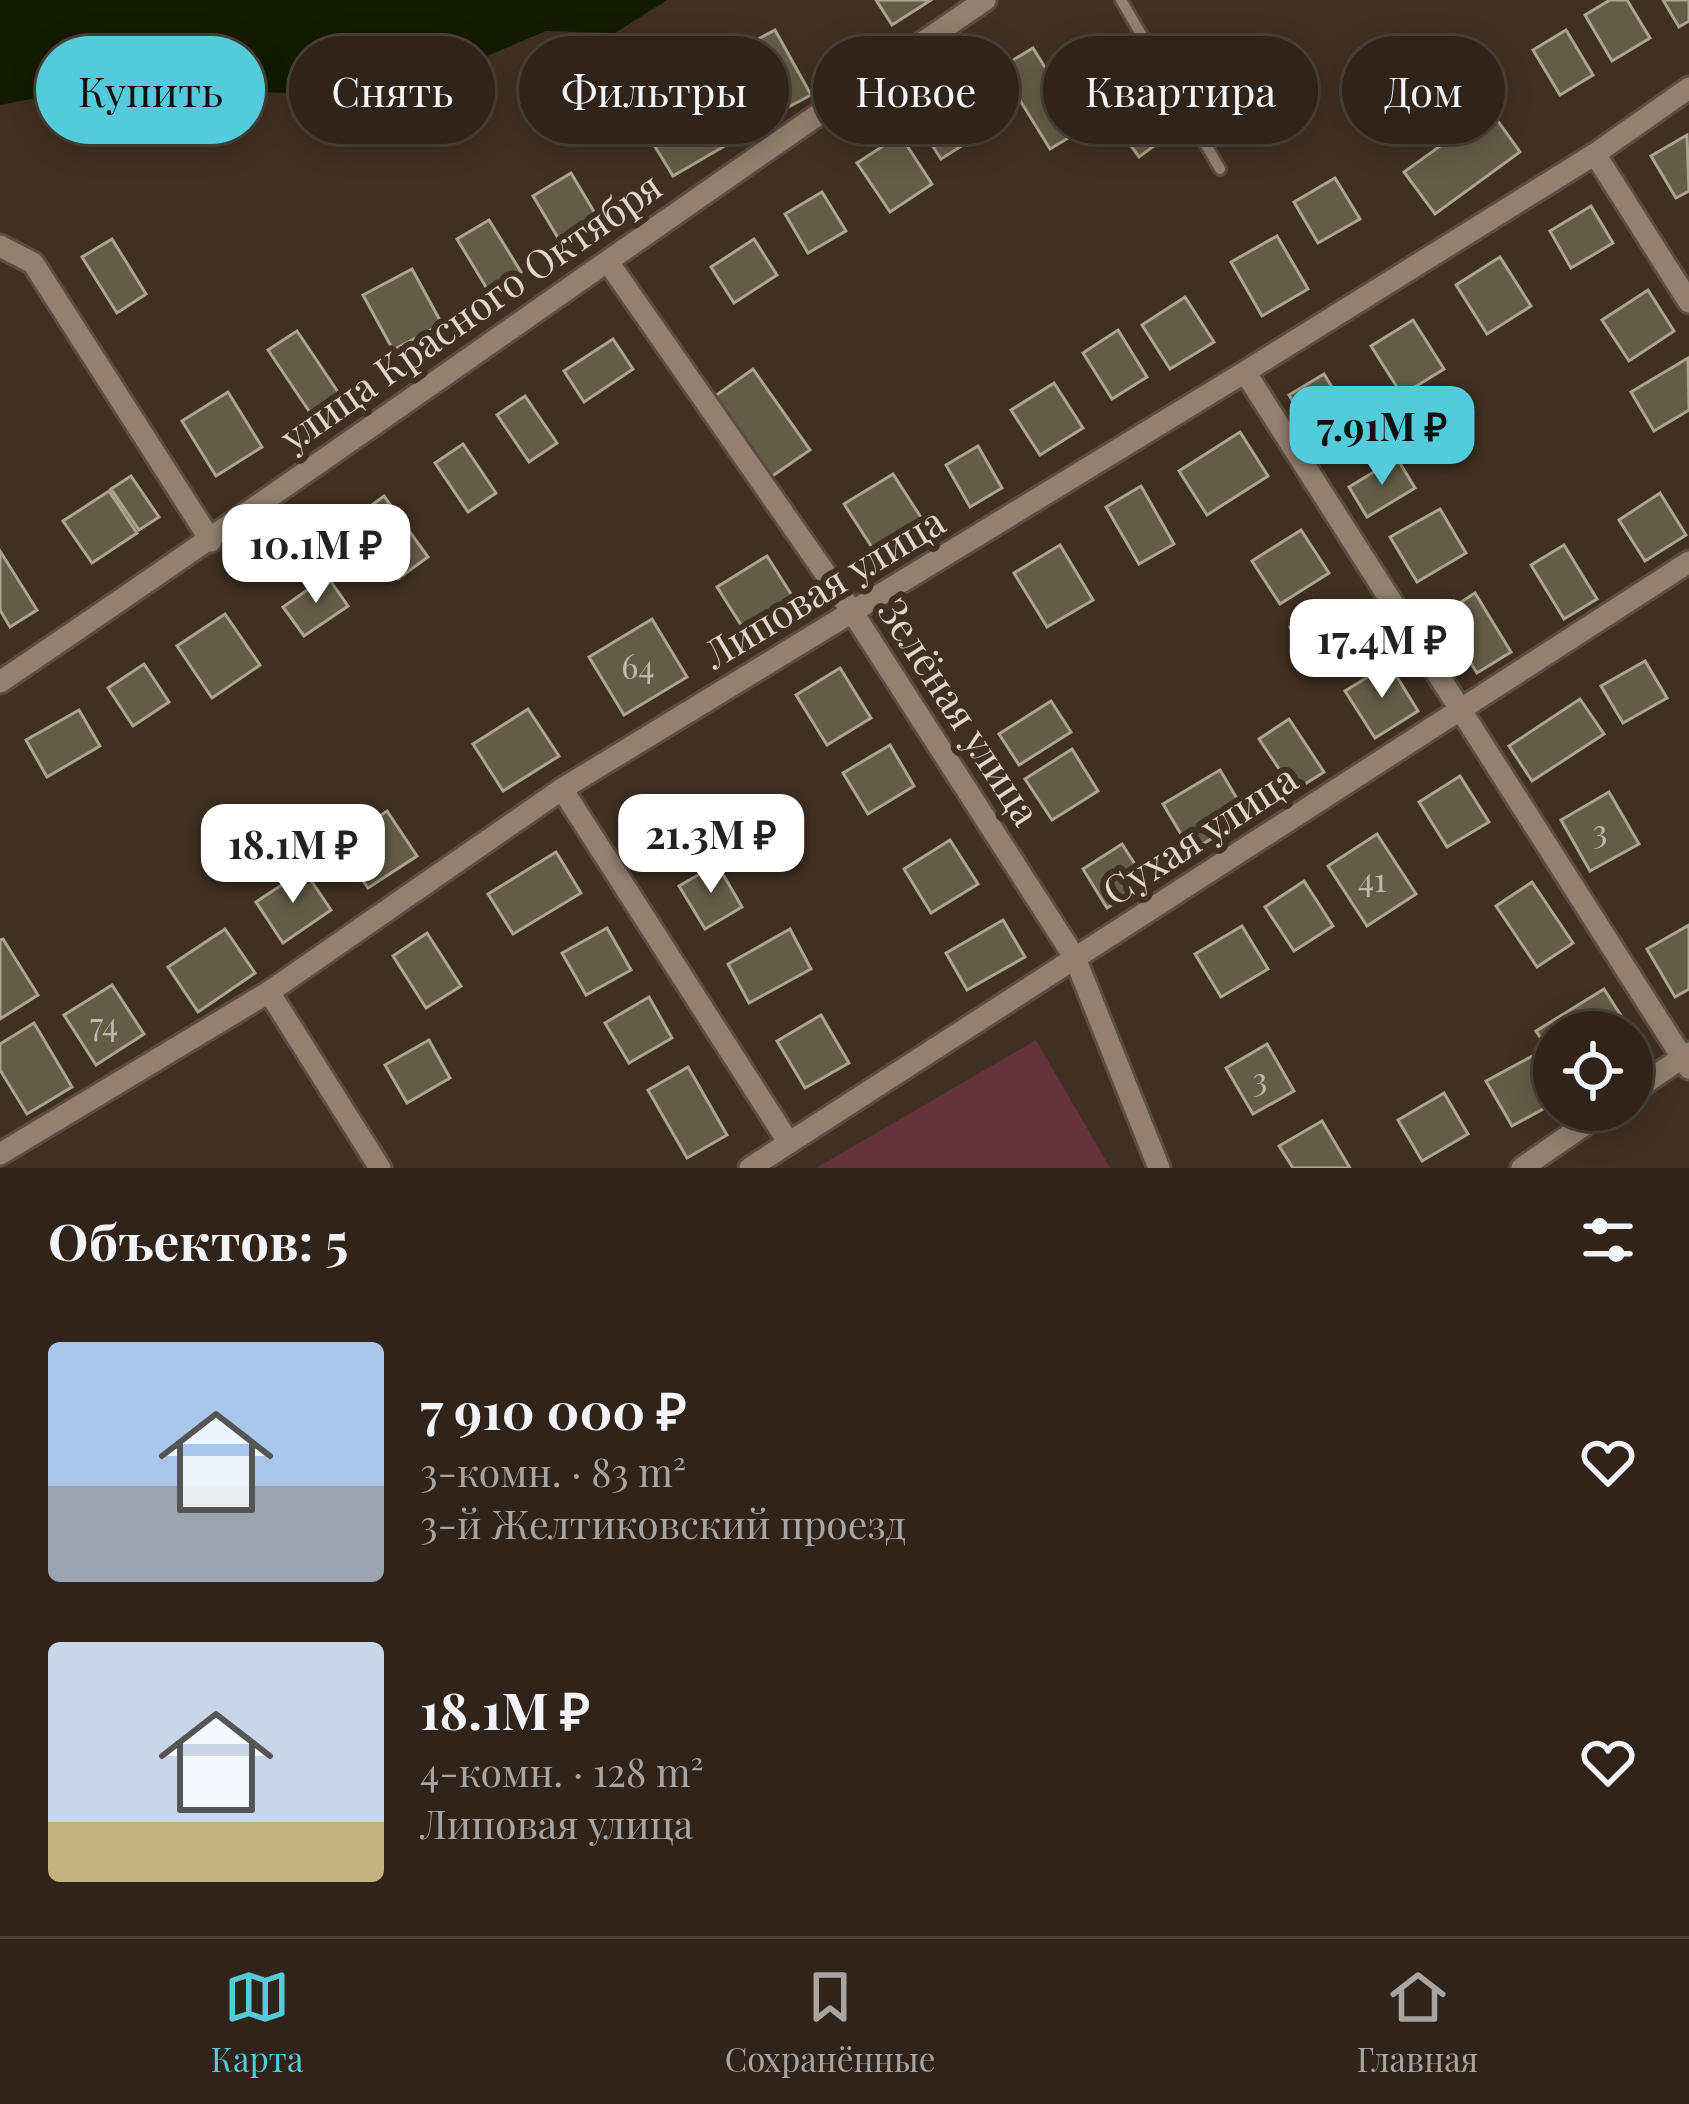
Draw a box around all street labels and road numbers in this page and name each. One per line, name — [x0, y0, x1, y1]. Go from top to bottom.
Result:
street label: улица Красного Октября — [268, 159, 671, 462]
street label: Липовая улица — [692, 493, 954, 679]
street label: Зелёная улица — [868, 587, 1054, 835]
street label: Сухая улица — [1092, 751, 1307, 916]

